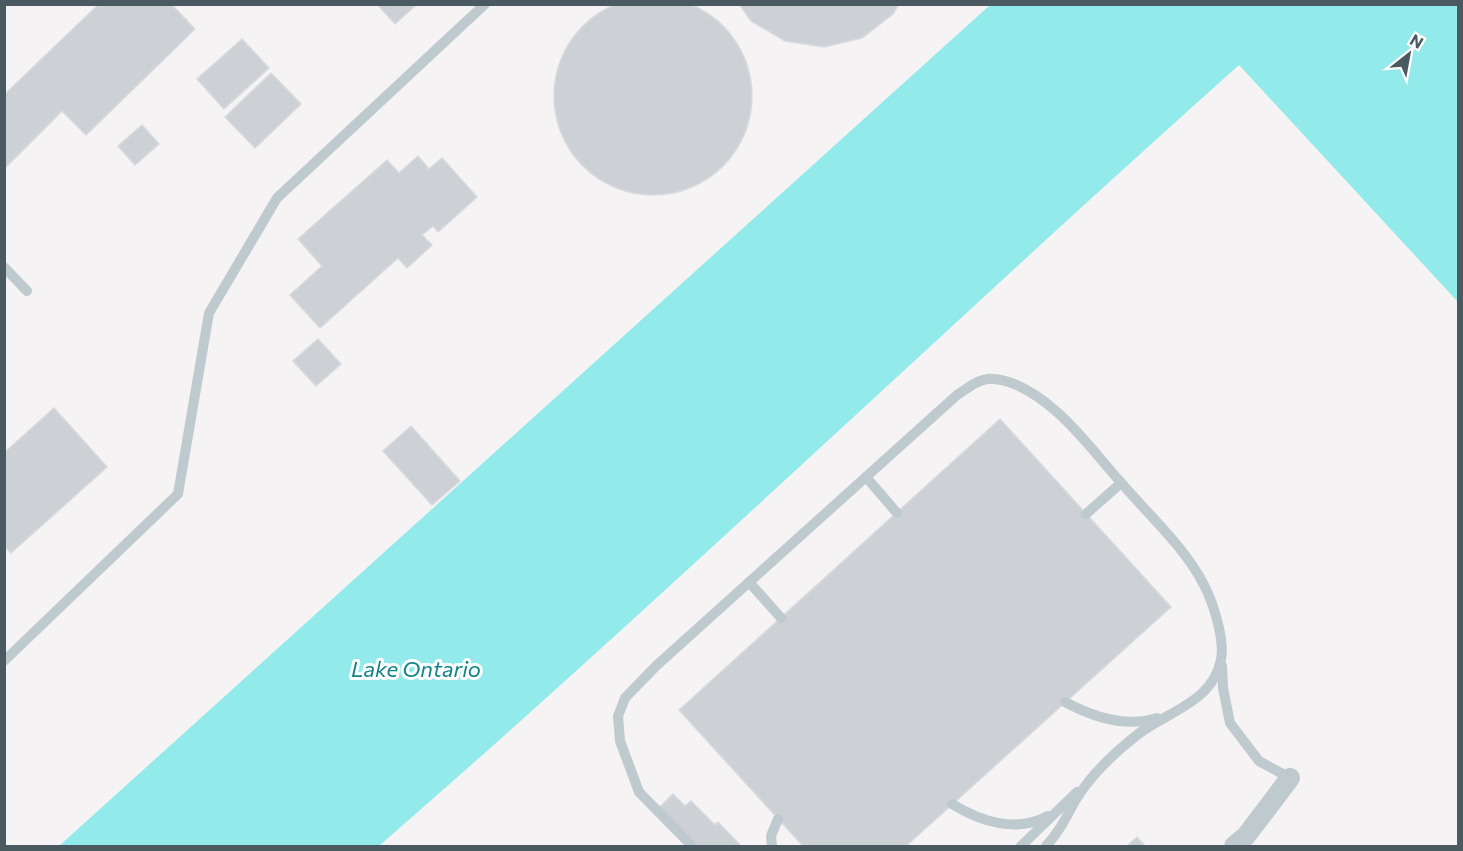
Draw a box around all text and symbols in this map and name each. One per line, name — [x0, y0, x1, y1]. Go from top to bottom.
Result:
north arrow — [1379, 24, 1439, 84]
text: N — [1407, 29, 1427, 52]
water label: Lake Ontario — [351, 655, 481, 682]

